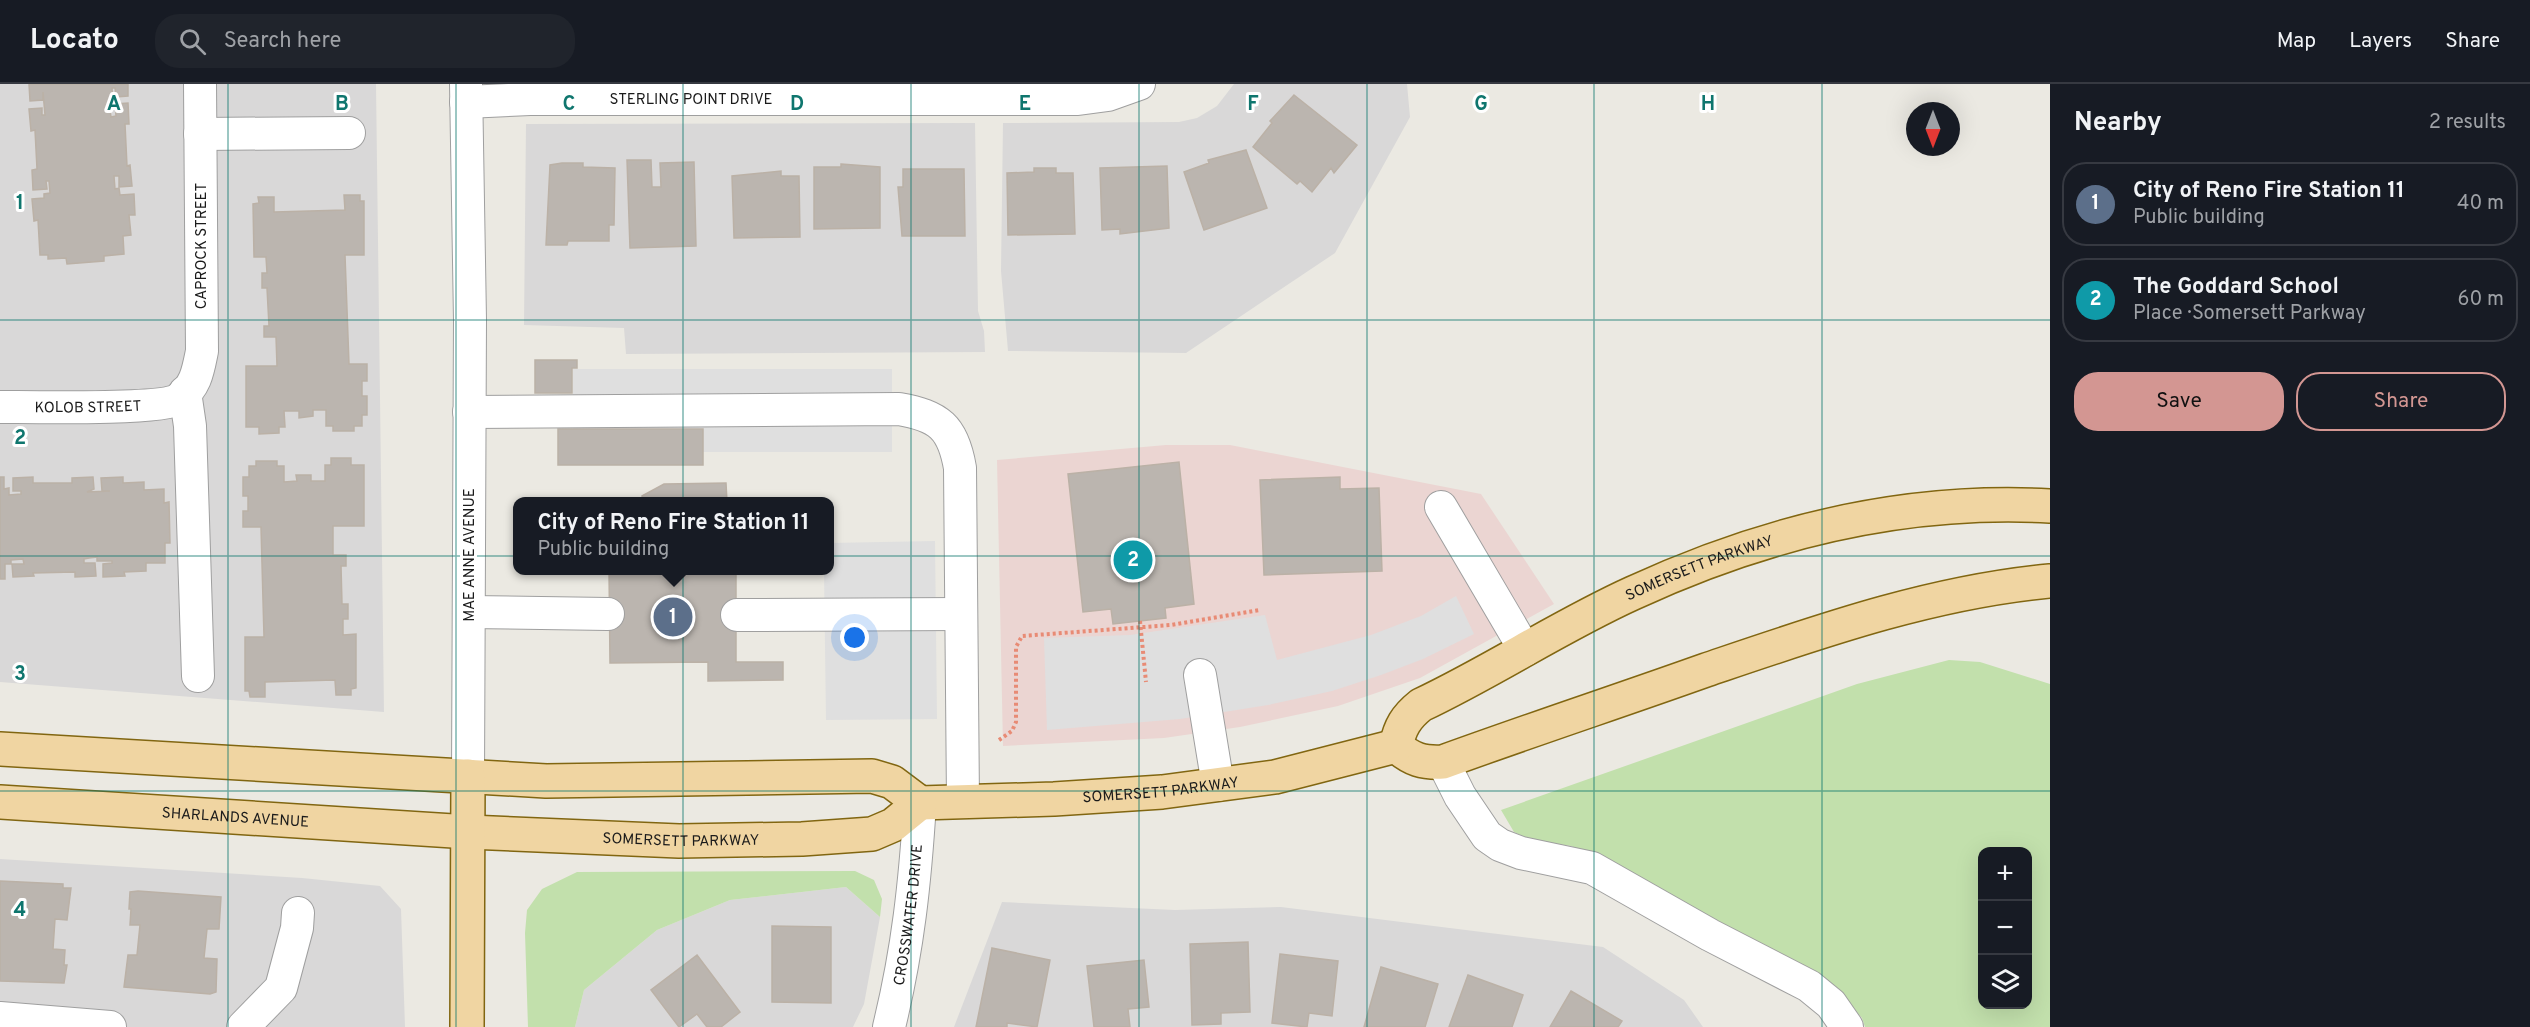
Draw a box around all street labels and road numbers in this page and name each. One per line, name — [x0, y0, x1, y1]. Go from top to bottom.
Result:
street label: STERLING POINT DRIVE — [609, 91, 772, 110]
street label: CAPROCK STREET — [193, 183, 212, 309]
street label: KOLOB STREET — [34, 397, 142, 418]
street label: MAE ANNE AVENUE — [461, 488, 480, 622]
street label: SOMERSETT PARKWAY — [1623, 532, 1776, 606]
street label: SOMERSETT PARKWAY — [1082, 774, 1240, 808]
street label: SHARLANDS AVENUE — [161, 804, 310, 833]
street label: SOMERSETT PARKWAY — [602, 830, 760, 852]
street label: CROSSWATER DRIVE — [890, 844, 928, 987]

